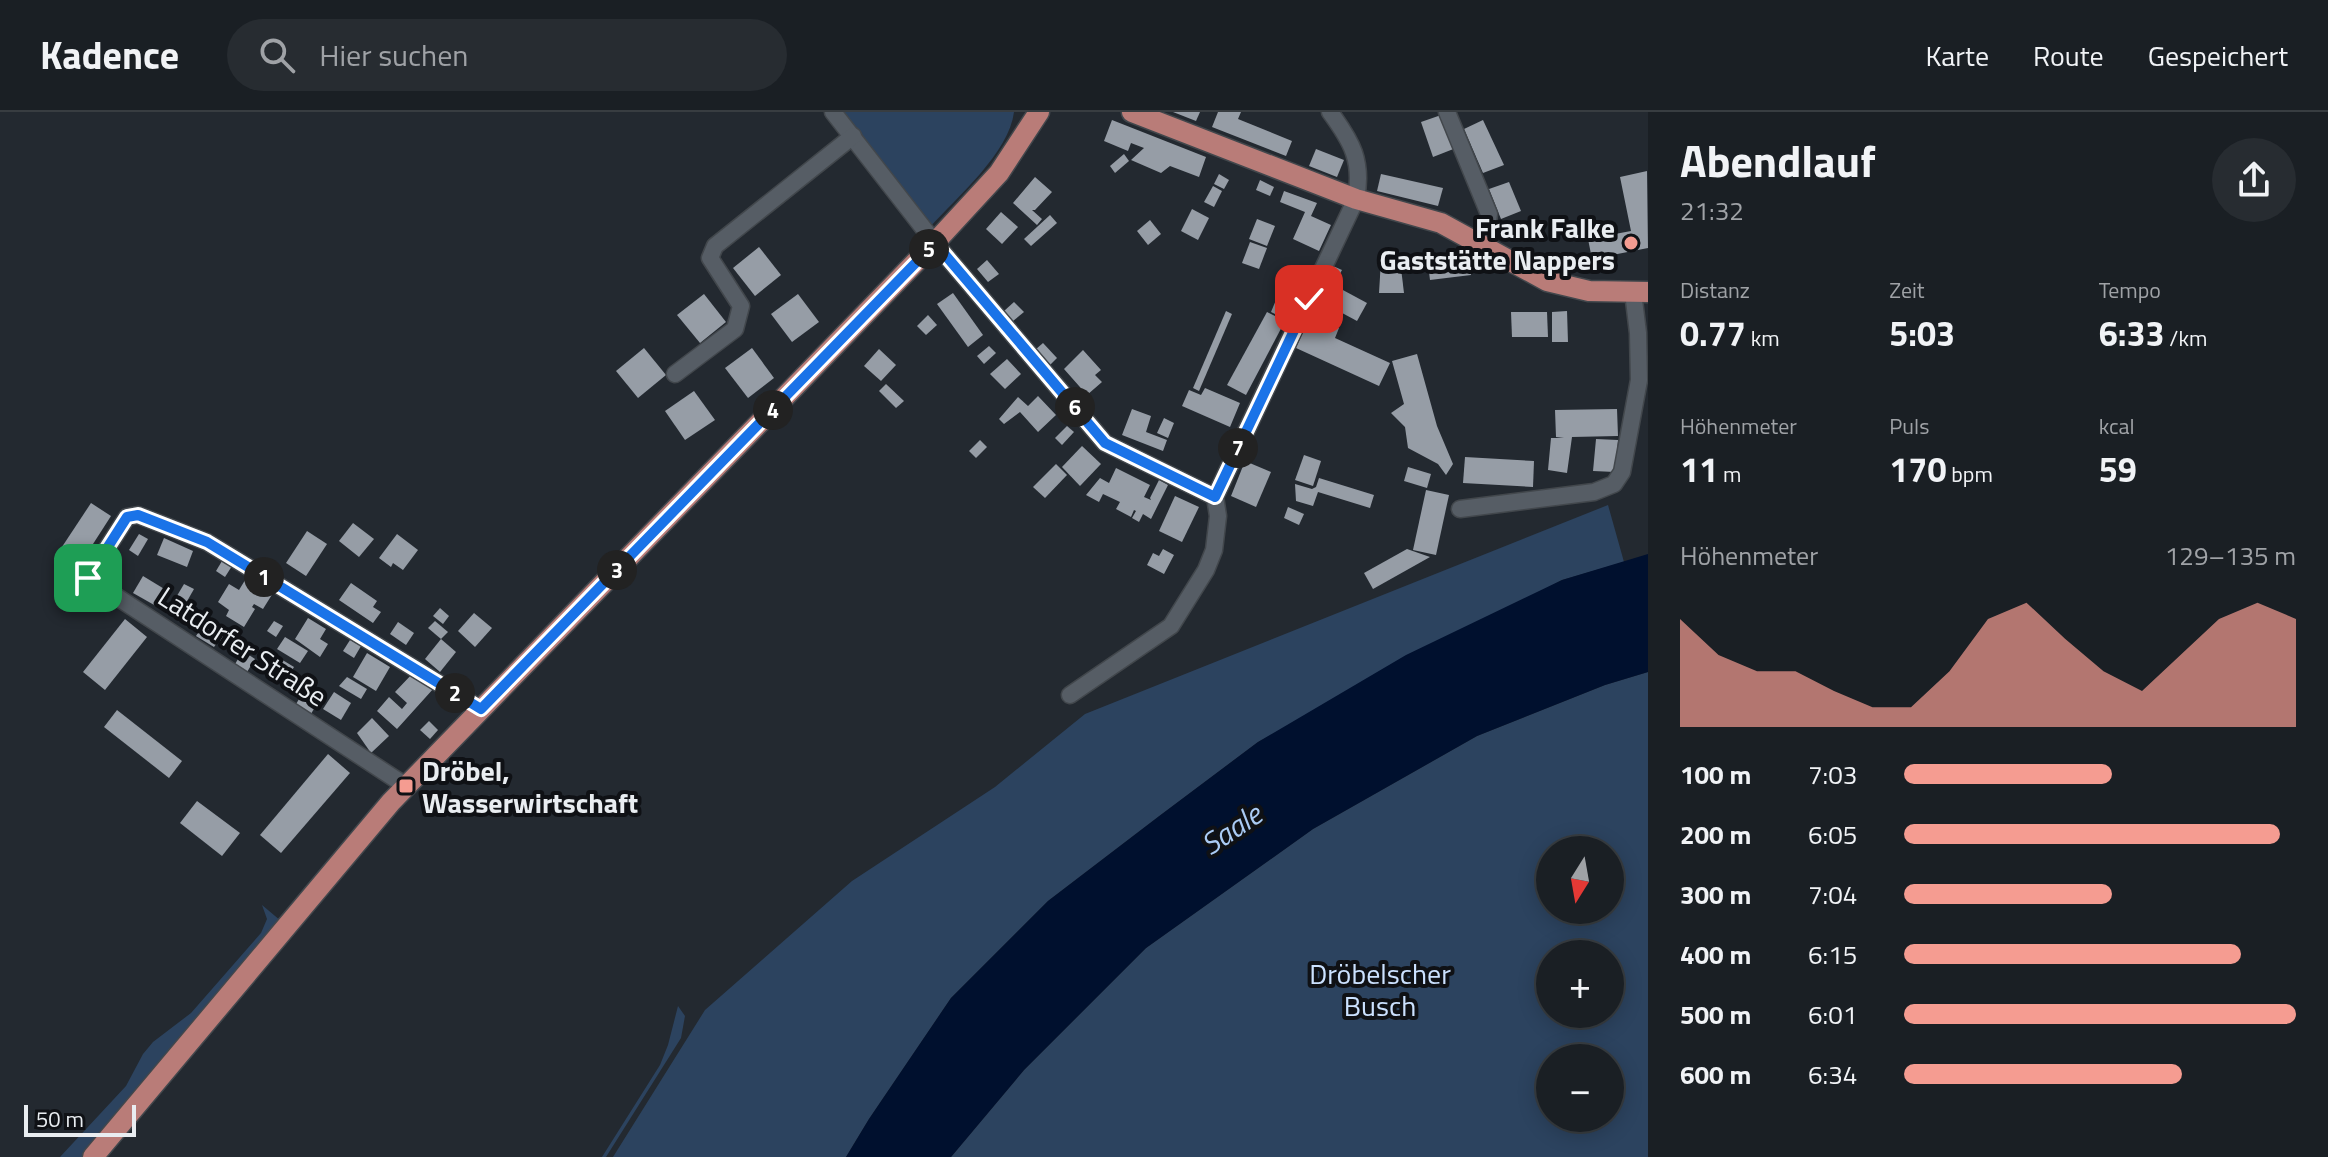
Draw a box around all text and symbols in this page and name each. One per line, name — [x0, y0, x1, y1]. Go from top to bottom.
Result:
search box — [227, 19, 787, 91]
text: Kadence — [40, 26, 179, 84]
text: Hier suchen — [319, 32, 468, 78]
icon: search — [255, 33, 299, 77]
text: Karte — [1925, 34, 1989, 77]
text: Route — [2033, 34, 2104, 77]
text: Gespeichert — [2148, 34, 2288, 77]
text: Abendlauf — [1680, 127, 1876, 194]
button: share — [2212, 138, 2296, 222]
text: 21:32 — [1680, 191, 1744, 230]
place label: Frank Falke Gaststätte Nappers — [1380, 206, 1615, 281]
pin: 5 — [909, 229, 949, 269]
text: 5 — [923, 232, 935, 266]
marker: Frank Falke Gaststätte Nappers — [1622, 234, 1640, 252]
pin — [1275, 265, 1343, 333]
text: Distanz — [1680, 273, 1750, 307]
text: Zeit — [1889, 273, 1925, 307]
text: Tempo — [2099, 273, 2161, 307]
icon: check — [1287, 277, 1331, 321]
text: 0.77 — [1680, 307, 1746, 359]
text: 5:03 — [1889, 307, 1955, 359]
text: 6:33 — [2099, 307, 2164, 359]
text: km — [1746, 321, 1780, 355]
text: /km — [2164, 321, 2207, 355]
pin: 6 — [1055, 387, 1095, 427]
pin: 4 — [753, 390, 793, 430]
text: 6 — [1069, 390, 1081, 424]
text: 4 — [767, 393, 779, 427]
text: Höhenmeter — [1680, 409, 1797, 443]
text: Puls — [1889, 409, 1929, 443]
text: kcal — [2099, 409, 2135, 443]
pin: 7 — [1218, 428, 1258, 468]
text: 7 — [1232, 431, 1244, 465]
text: 11 — [1680, 443, 1718, 495]
text: 170 — [1889, 443, 1946, 495]
text: 59 — [2099, 443, 2137, 495]
text: m — [1718, 457, 1741, 491]
text: bpm — [1946, 457, 1993, 491]
text: Höhenmeter — [1680, 536, 1818, 575]
text: 129–135 m — [2165, 536, 2296, 575]
pin — [54, 544, 122, 612]
pin: 3 — [597, 550, 637, 590]
text: 3 — [611, 553, 623, 587]
icon: arrive — [66, 556, 110, 600]
pin: 1 — [244, 557, 284, 597]
text: 1 — [258, 560, 270, 594]
street label: Latdorfer Straße — [150, 575, 336, 717]
pin: 2 — [435, 673, 475, 713]
text: 2 — [449, 676, 461, 710]
place label: Dröbel, Wasserwirtschaft — [422, 749, 638, 824]
text: 100 m — [1680, 755, 1751, 794]
text: 7:03 — [1808, 755, 1857, 794]
marker: Dröbel, Wasserwirtschaft — [397, 777, 415, 795]
water label: Saale — [1191, 790, 1273, 866]
text: 200 m — [1680, 815, 1751, 854]
text: 6:05 — [1808, 815, 1857, 854]
north arrow — [1536, 836, 1624, 924]
map controls — [1536, 836, 1624, 1132]
text: 300 m — [1680, 875, 1751, 914]
text: 7:04 — [1808, 875, 1857, 914]
text: 400 m — [1680, 935, 1751, 974]
text: 6:15 — [1808, 935, 1857, 974]
button: + — [1536, 940, 1624, 1028]
park label: Dröbelscher Busch — [1309, 952, 1451, 1027]
text: 500 m — [1680, 995, 1751, 1034]
text: 6:01 — [1808, 995, 1857, 1034]
button: − — [1536, 1044, 1624, 1132]
text: 600 m — [1680, 1055, 1751, 1094]
text: 6:34 — [1808, 1055, 1857, 1094]
scale bar — [24, 1101, 136, 1137]
text: 50 m — [36, 1102, 84, 1136]

